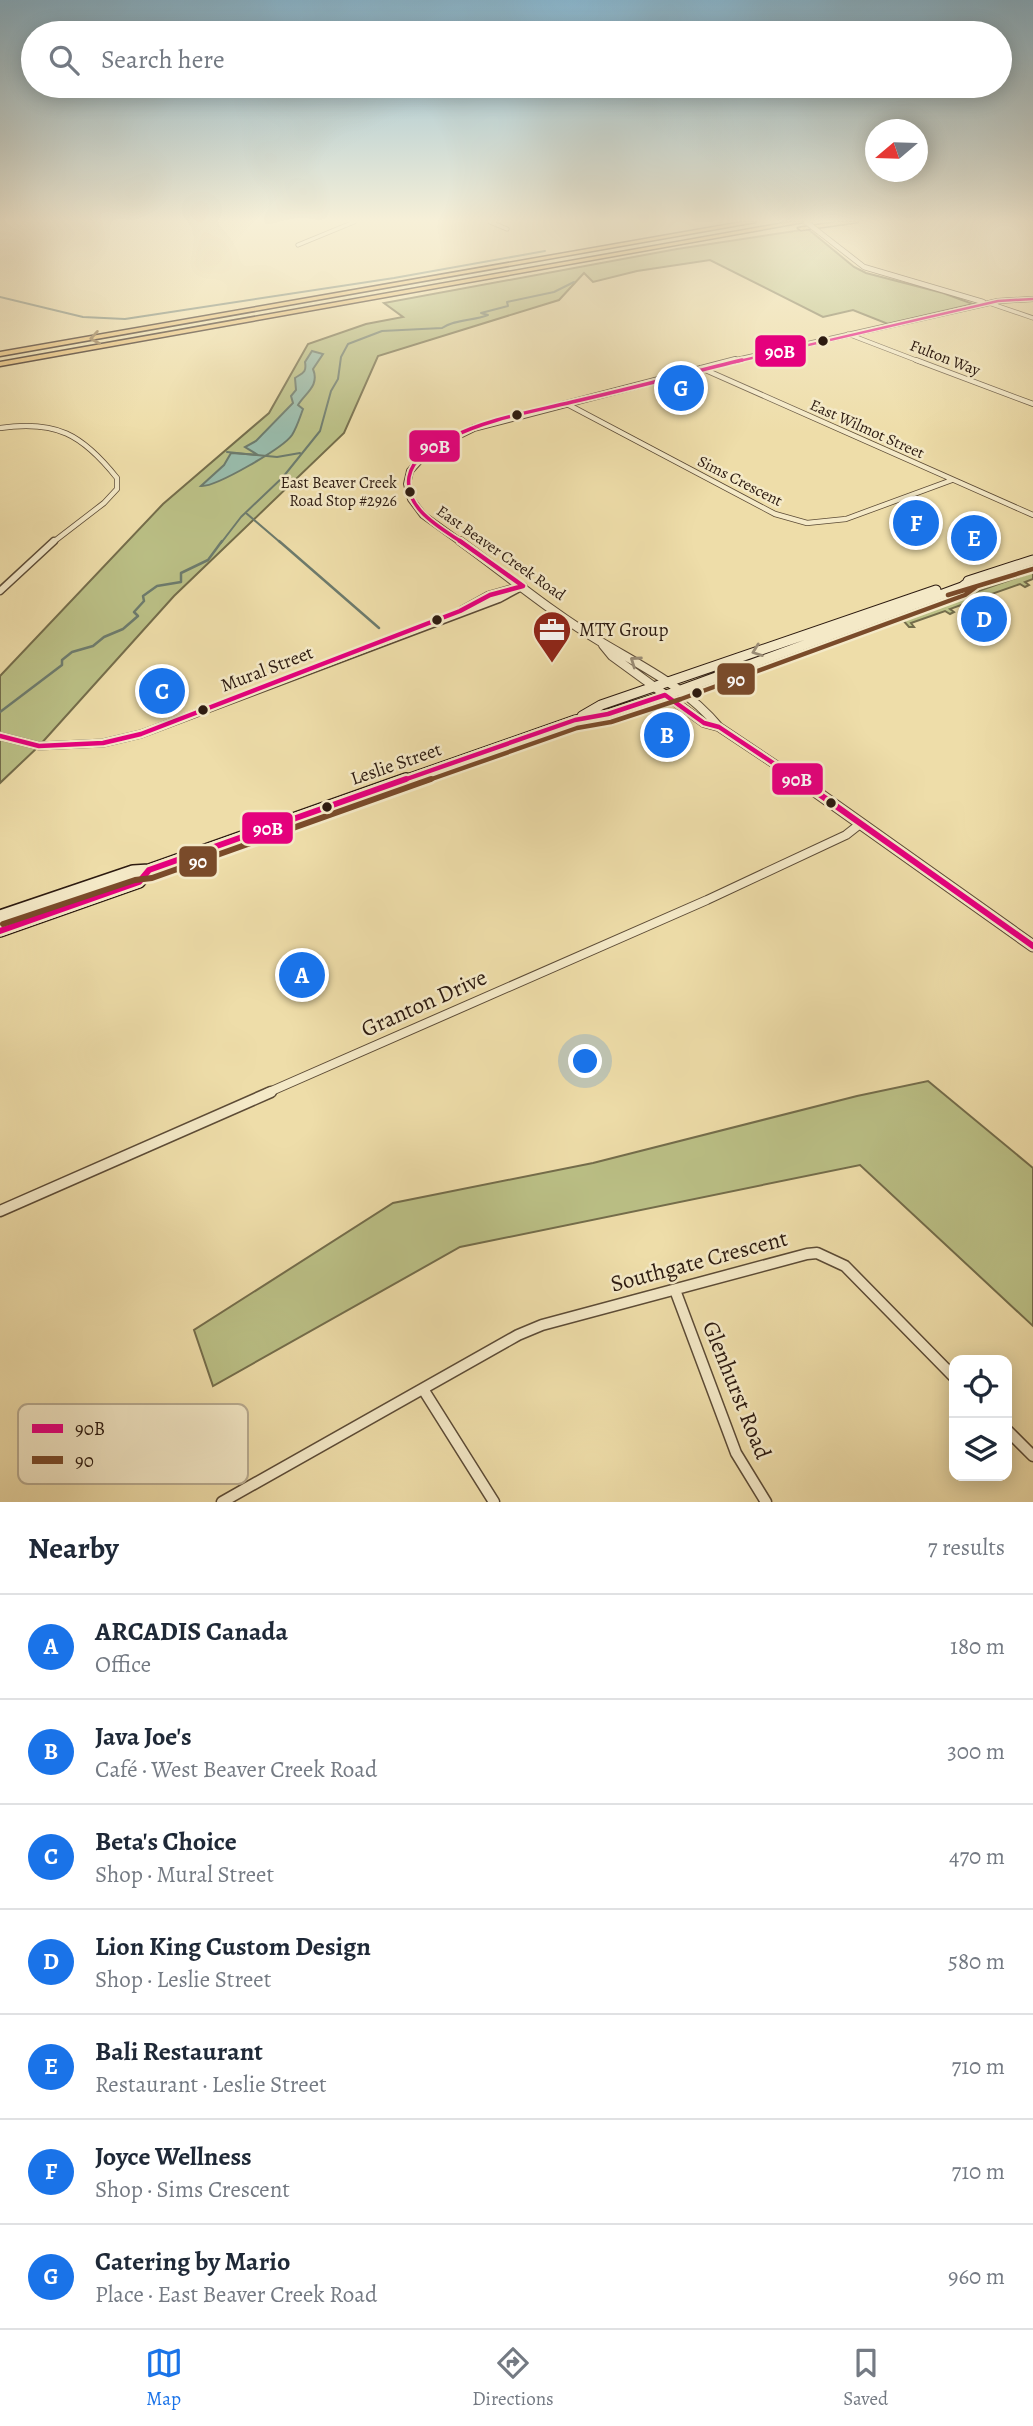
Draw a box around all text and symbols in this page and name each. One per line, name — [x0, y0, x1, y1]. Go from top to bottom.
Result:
search box — [21, 21, 1012, 98]
icon: search — [45, 41, 83, 79]
text: Search here — [101, 42, 225, 77]
north arrow — [865, 119, 928, 182]
one-way arrow — [90, 330, 101, 345]
line badge: 90B — [754, 334, 807, 368]
unlabelled marker — [816, 334, 830, 348]
street label: Fulton Way — [907, 334, 984, 382]
text: 90B — [765, 339, 795, 365]
pin: G — [658, 362, 704, 414]
street label: East Wilmot Street — [806, 394, 928, 464]
unlabelled marker — [510, 408, 524, 422]
line badge: 90B — [408, 429, 461, 463]
text: 90B — [420, 434, 450, 460]
street label: Sims Crescent — [694, 450, 786, 512]
place label: East Beaver Creek Road Stop #2926 — [281, 472, 397, 512]
marker: East Beaver Creek Road Stop #2926 — [403, 485, 417, 499]
pin: F — [893, 497, 939, 549]
street label: East Beaver Creek Road — [432, 500, 570, 606]
pin: E — [951, 512, 997, 564]
pin: D — [961, 593, 1007, 645]
office icon: MTY Group — [531, 609, 573, 664]
unlabelled marker — [430, 613, 444, 627]
place label: MTY Group — [579, 617, 668, 643]
street label: Mural Street — [217, 639, 317, 699]
one-way arrow — [752, 643, 764, 657]
one-way arrow — [630, 657, 643, 669]
line badge: 90 — [716, 662, 756, 696]
pin: C — [139, 665, 185, 717]
text: 90 — [727, 667, 746, 693]
unlabelled marker — [690, 686, 704, 700]
unlabelled marker — [196, 703, 210, 717]
pin: B — [644, 709, 690, 761]
street label: Leslie Street — [347, 736, 445, 792]
line badge: 90B — [771, 762, 824, 796]
text: 90B — [782, 767, 812, 793]
unlabelled marker — [824, 796, 838, 810]
unlabelled marker — [320, 800, 334, 814]
line badge: 90B — [241, 811, 294, 845]
text: 90B — [253, 816, 283, 842]
line badge: 90 — [178, 845, 218, 878]
text: 90 — [189, 849, 208, 875]
pin: A — [279, 949, 325, 1001]
street label: Granton Drive — [356, 961, 492, 1045]
your location — [568, 1044, 602, 1078]
street label: Southgate Crescent — [607, 1222, 791, 1300]
street label: Glenhurst Road — [695, 1316, 779, 1464]
map controls — [949, 1355, 1012, 1481]
button: locate — [949, 1355, 1012, 1418]
legend — [18, 1404, 248, 1484]
text: 90B — [75, 1416, 105, 1442]
button: layers — [949, 1418, 1012, 1481]
text: 90 — [75, 1448, 94, 1474]
text: Nearby — [28, 1528, 119, 1568]
text: 7 results — [928, 1532, 1005, 1563]
text: ARCADIS Canada — [95, 1614, 288, 1649]
text: A — [44, 1631, 58, 1662]
text: 180 m — [950, 1631, 1005, 1662]
text: Office — [95, 1649, 151, 1680]
text: Java Joe's — [95, 1719, 192, 1754]
text: B — [44, 1736, 58, 1767]
text: 300 m — [947, 1736, 1005, 1767]
text: Café · West Beaver Creek Road — [95, 1754, 377, 1785]
text: Beta's Choice — [95, 1824, 237, 1859]
text: C — [44, 1841, 58, 1872]
text: 470 m — [949, 1841, 1005, 1872]
text: Shop · Mural Street — [95, 1859, 274, 1890]
text: Lion King Custom Design — [95, 1929, 371, 1964]
text: D — [43, 1946, 59, 1977]
text: 580 m — [948, 1946, 1005, 1977]
text: Shop · Leslie Street — [95, 1964, 271, 1995]
text: Bali Restaurant — [95, 2034, 263, 2069]
text: E — [44, 2051, 58, 2082]
text: 710 m — [952, 2051, 1005, 2082]
text: Restaurant · Leslie Street — [95, 2069, 327, 2100]
text: Joyce Wellness — [95, 2139, 252, 2174]
text: F — [45, 2156, 57, 2187]
text: 710 m — [952, 2156, 1005, 2187]
text: Shop · Sims Crescent — [95, 2174, 290, 2205]
text: Catering by Mario — [95, 2244, 290, 2279]
text: G — [43, 2261, 59, 2292]
text: 960 m — [948, 2261, 1005, 2292]
text: Place · East Beaver Creek Road — [95, 2279, 377, 2310]
tab: Map — [145, 2344, 183, 2412]
tab: Directions — [472, 2344, 554, 2412]
tab: Saved — [843, 2344, 888, 2412]

